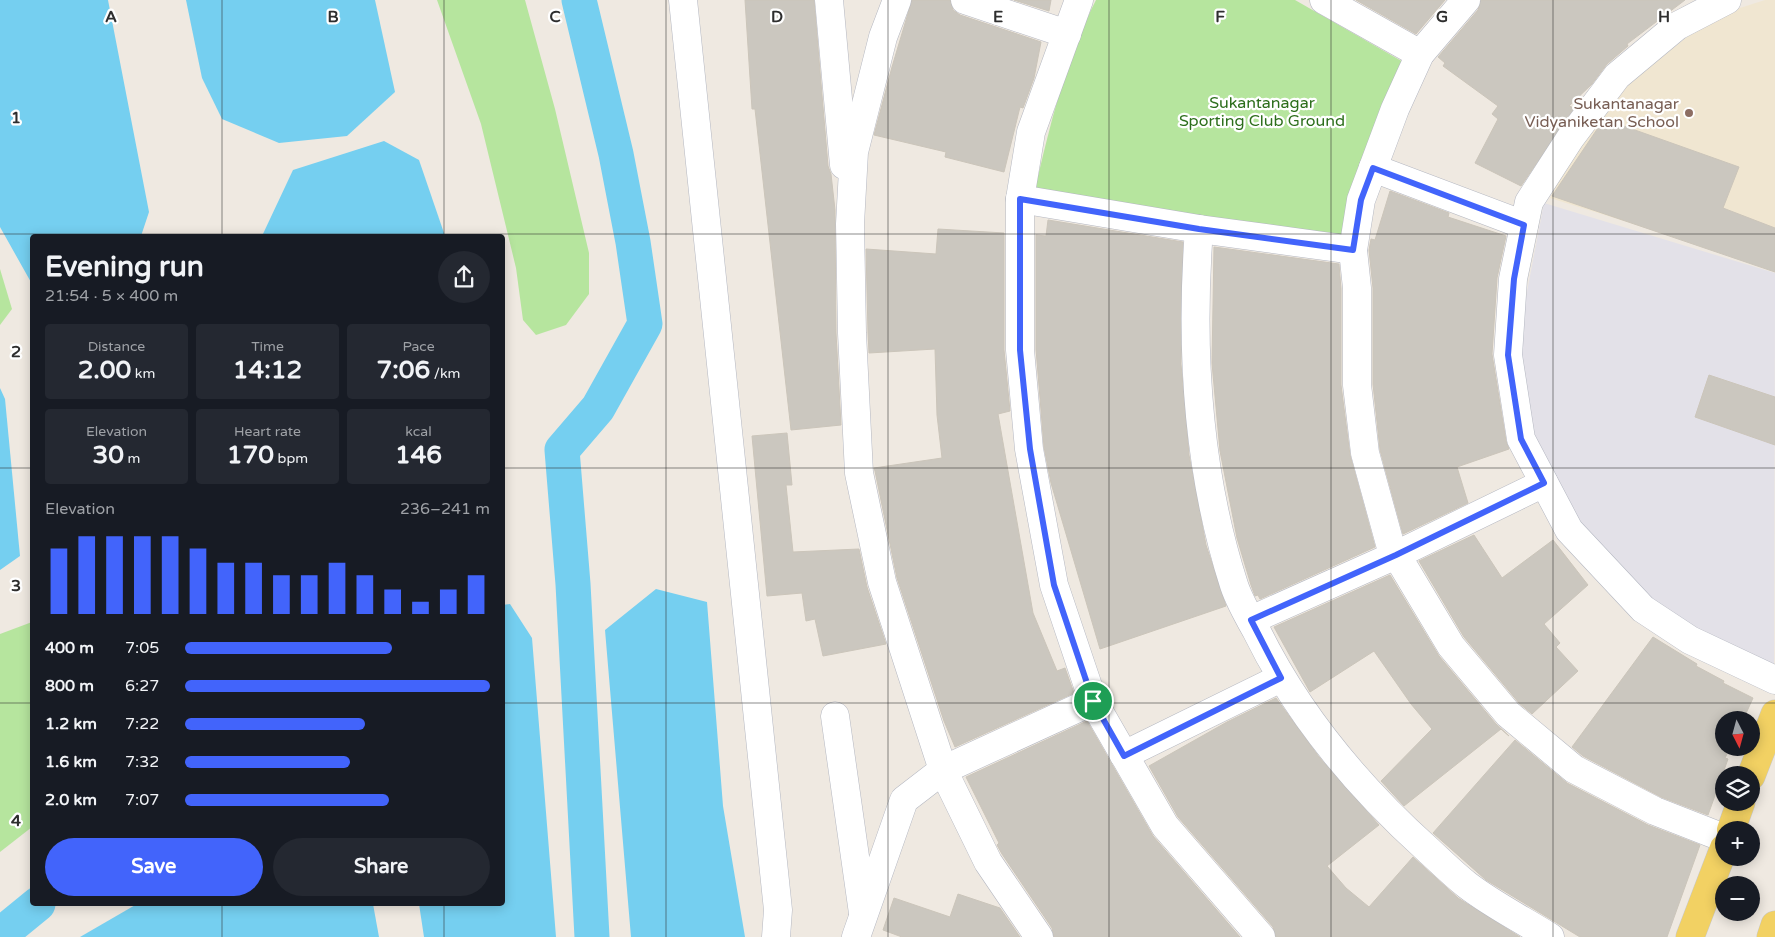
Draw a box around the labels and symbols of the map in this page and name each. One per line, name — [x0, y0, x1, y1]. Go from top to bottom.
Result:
text: A — [105, 7, 117, 27]
text: B — [327, 7, 339, 27]
text: C — [549, 7, 561, 27]
text: D — [771, 7, 783, 27]
text: E — [993, 7, 1003, 27]
text: F — [1215, 7, 1225, 27]
text: G — [1436, 7, 1448, 27]
text: H — [1658, 7, 1670, 27]
park label: Sukantanagar Sporting Club Ground — [1179, 93, 1345, 131]
place label: Sukantanagar Vidyaniketan School — [1525, 94, 1680, 132]
marker: Sukantanagar Vidyaniketan School — [1683, 107, 1695, 119]
text: 1 — [11, 108, 21, 128]
text: 2 — [11, 342, 21, 362]
text: 3 — [11, 576, 21, 596]
pin — [1072, 680, 1114, 722]
north arrow — [1715, 711, 1760, 756]
text: 4 — [11, 811, 21, 831]

